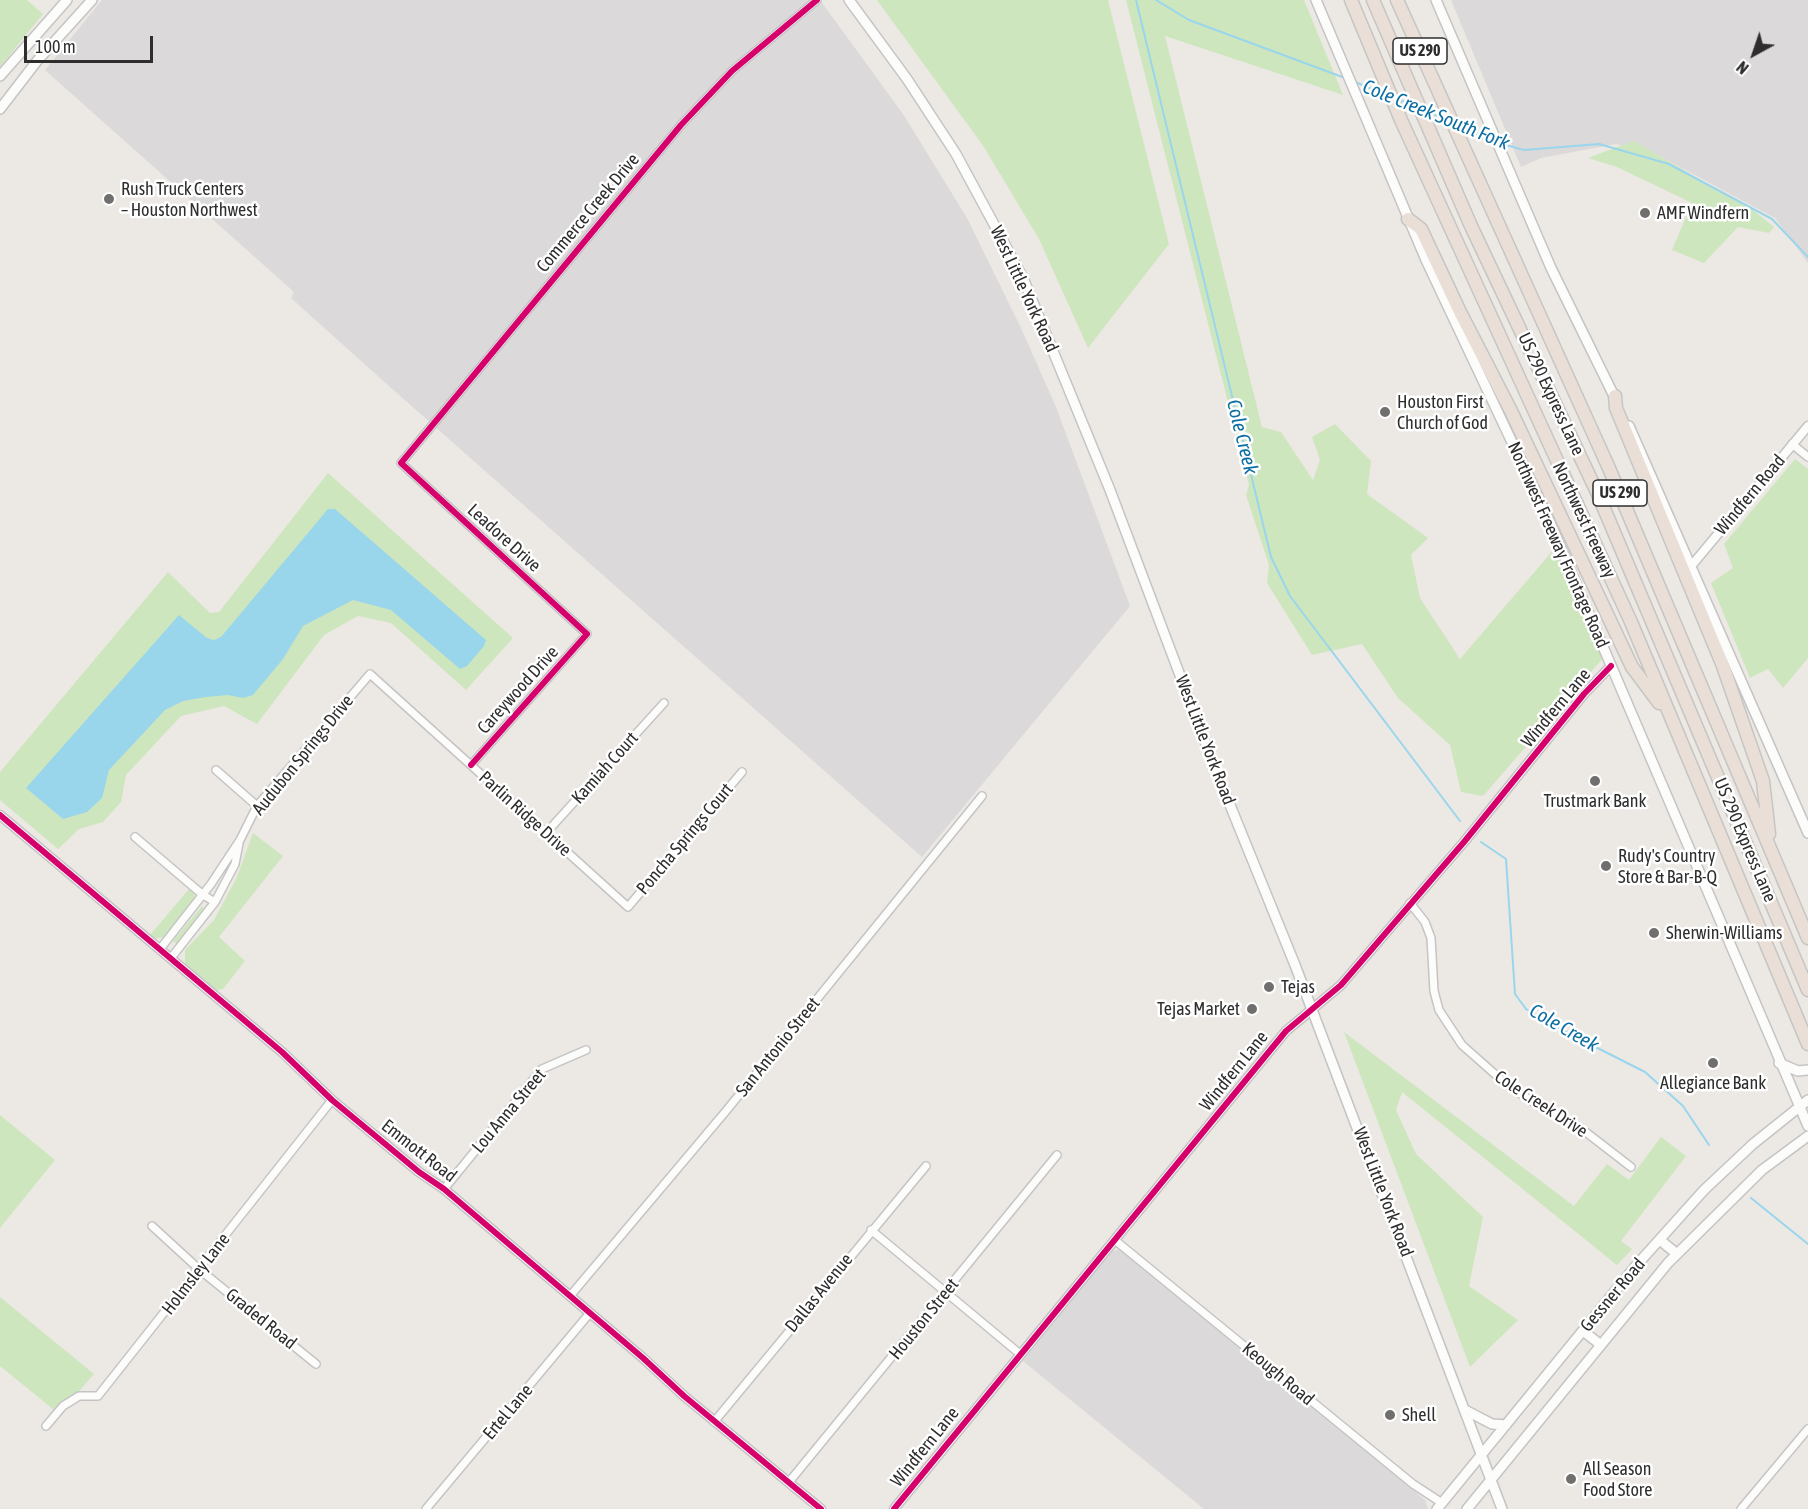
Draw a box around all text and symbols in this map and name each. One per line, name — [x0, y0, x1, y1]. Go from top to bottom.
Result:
scale bar — [27, 24, 156, 62]
north arrow — [1724, 24, 1784, 84]
text: 100 m — [35, 36, 76, 57]
road number: US 290 — [1393, 38, 1447, 64]
text: N — [1733, 58, 1752, 78]
water label: Cole Creek South Fork — [1359, 75, 1513, 155]
street label: Commerce Creek Drive — [532, 149, 644, 277]
place label: Rush Truck Centers – Houston Northwest — [121, 178, 258, 220]
marker: Rush Truck Centers – Houston Northwest — [102, 192, 116, 206]
place label: AMF Windfern — [1657, 202, 1749, 224]
marker: AMF Windfern — [1638, 206, 1652, 220]
street label: West Little York Road — [985, 222, 1063, 356]
street label: US 290 Express Lane — [1513, 329, 1589, 459]
place label: Houston First Church of God — [1397, 391, 1488, 434]
water label: Cole Creek — [1221, 397, 1263, 477]
marker: Houston First Church of God — [1378, 405, 1392, 419]
street label: Northwest Freeway Frontage Road — [1503, 439, 1613, 651]
street label: Windfern Road — [1710, 450, 1790, 540]
street label: Northwest Freeway — [1548, 459, 1620, 581]
road number: US 290 — [1593, 480, 1647, 506]
street label: Leadore Drive — [463, 499, 545, 577]
street label: Careywood Drive — [473, 642, 563, 738]
street label: Windfern Lane — [1517, 664, 1595, 752]
street label: West Little York Road — [1170, 672, 1240, 808]
street label: Audubon Springs Drive — [248, 690, 358, 820]
street label: Kamiah Court — [567, 728, 643, 808]
street label: Parlin Ridge Drive — [474, 767, 576, 861]
marker: Trustmark Bank — [1588, 774, 1602, 788]
street label: US 290 Express Lane — [1709, 775, 1781, 905]
street label: Poncha Springs Court — [632, 779, 738, 899]
place label: Trustmark Bank — [1544, 790, 1646, 812]
place label: Rudy's Country Store & Bar-B-Q — [1618, 845, 1717, 888]
marker: Rudy's Country Store & Bar-B-Q — [1599, 859, 1613, 873]
place label: Sherwin-Williams — [1666, 922, 1782, 944]
marker: Sherwin-Williams — [1647, 926, 1661, 940]
place label: Tejas — [1281, 976, 1315, 998]
marker: Tejas — [1262, 980, 1276, 994]
street label: San Antonio Street — [731, 993, 825, 1101]
place label: Tejas Market — [1157, 998, 1240, 1020]
water label: Cole Creek — [1525, 999, 1603, 1057]
marker: Tejas Market — [1245, 1002, 1259, 1016]
street label: Windfern Lane — [1195, 1027, 1273, 1115]
marker: Allegiance Bank — [1706, 1056, 1720, 1070]
street label: Lou Anna Street — [468, 1065, 550, 1157]
street label: Cole Creek Drive — [1490, 1066, 1592, 1142]
place label: Allegiance Bank — [1660, 1072, 1766, 1094]
street label: Emmott Road — [377, 1115, 461, 1187]
street label: West Little York Road — [1348, 1124, 1418, 1260]
street label: Holmsley Lane — [157, 1229, 235, 1319]
street label: Dallas Avenue — [781, 1249, 857, 1337]
street label: Gessner Road — [1576, 1254, 1650, 1336]
street label: Houston Street — [885, 1274, 963, 1364]
street label: Graded Road — [221, 1284, 301, 1354]
street label: Keough Road — [1238, 1338, 1318, 1410]
street label: Ertel Lane — [479, 1380, 537, 1444]
street label: Windfern Lane — [886, 1403, 964, 1491]
place label: Shell — [1402, 1404, 1436, 1426]
marker: Shell — [1383, 1408, 1397, 1422]
place label: All Season Food Store — [1583, 1458, 1652, 1500]
marker: All Season Food Store — [1564, 1472, 1578, 1486]

